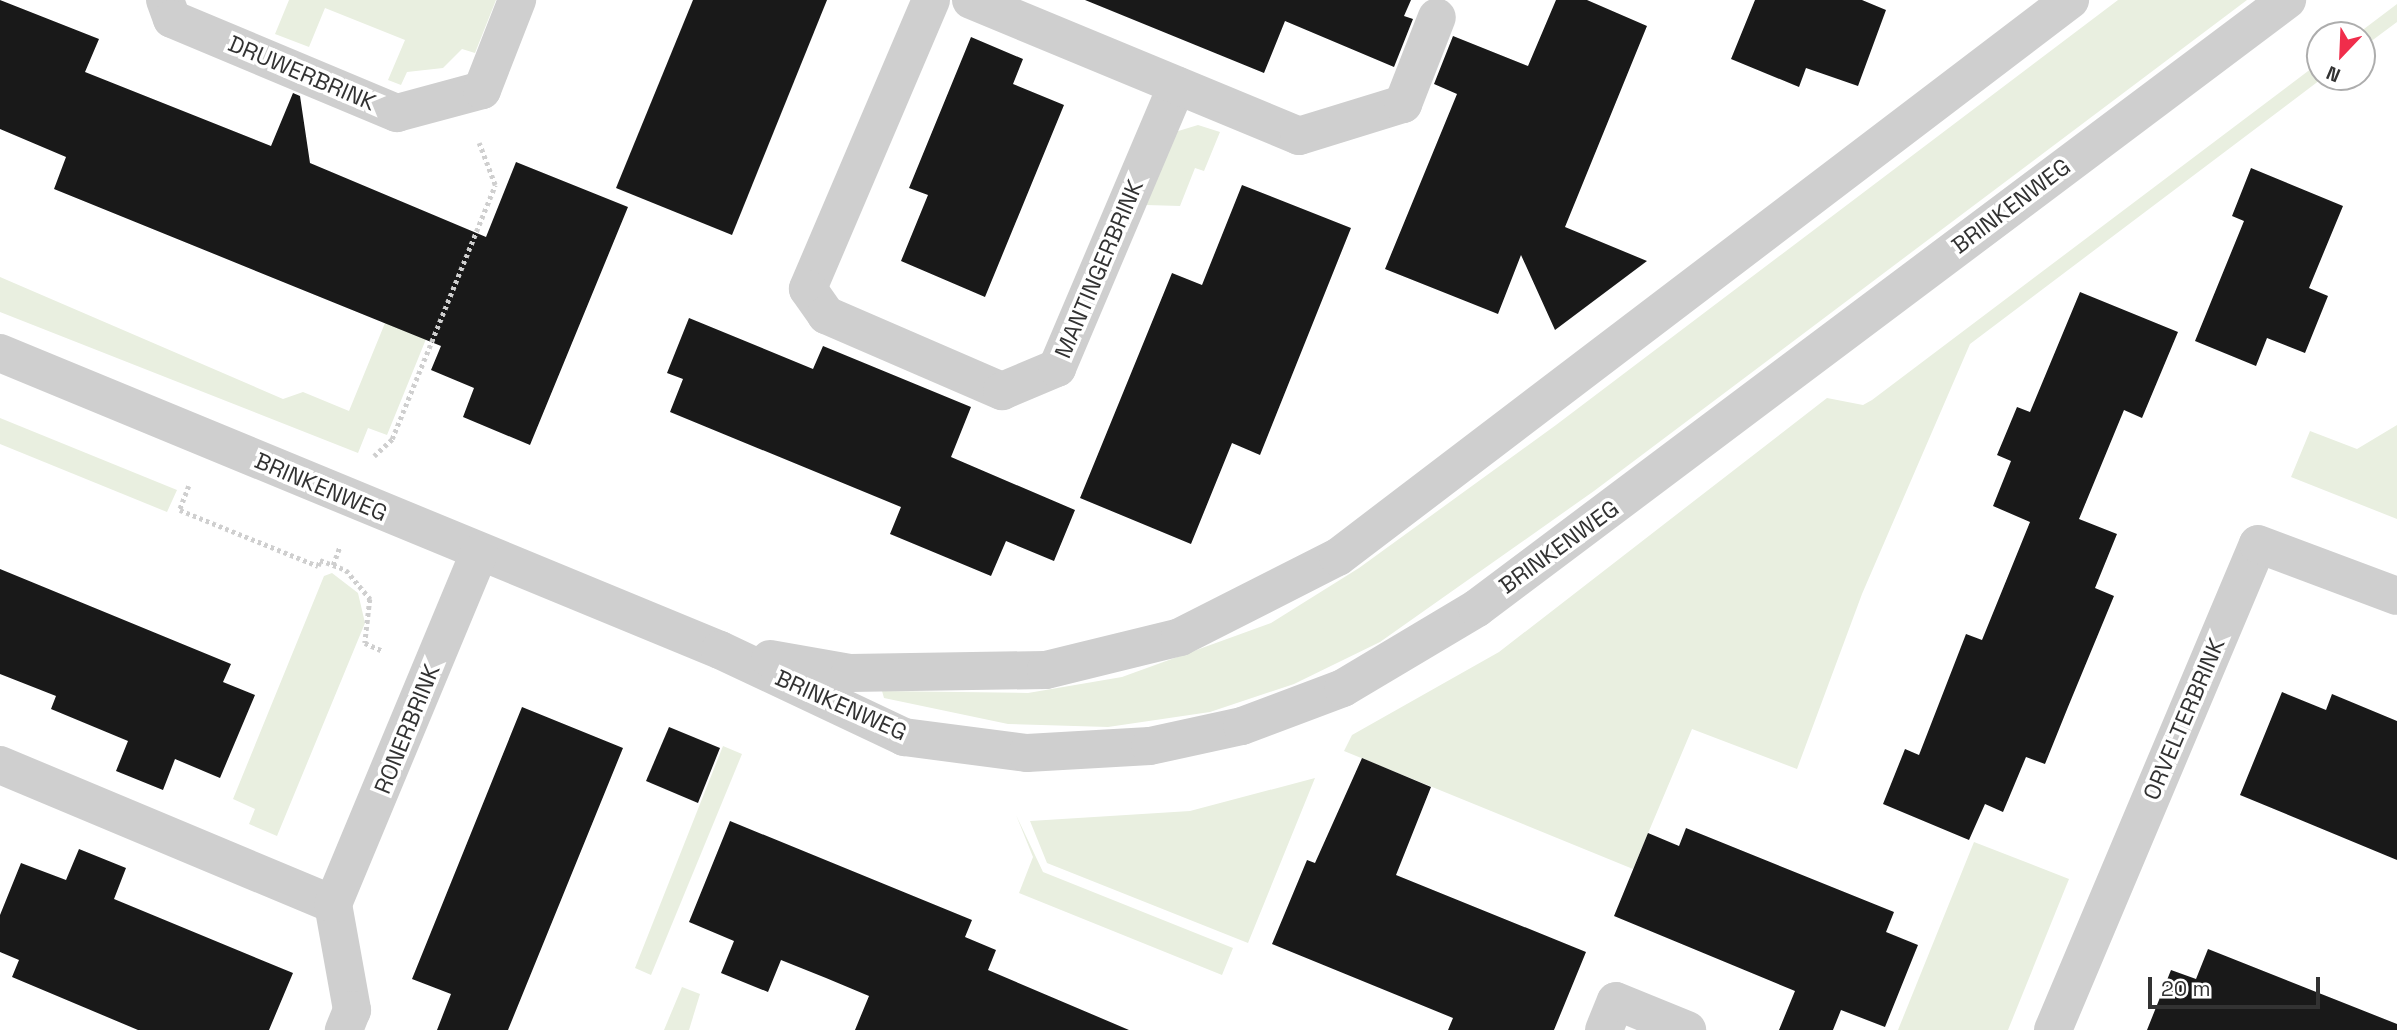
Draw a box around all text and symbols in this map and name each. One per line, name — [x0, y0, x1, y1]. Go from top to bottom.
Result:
north arrow — [2306, 21, 2376, 91]
street label: DRUWERBRINK — [224, 30, 380, 116]
text: N — [2323, 60, 2344, 88]
street label: BRINKENWEG — [1946, 153, 2076, 259]
street label: MANTINGERBRINK — [1049, 176, 1149, 362]
street label: BRINKENWEG — [251, 447, 391, 527]
street label: BRINKENWEG — [1494, 494, 1624, 600]
street label: ORVELTERBRINK — [2138, 634, 2230, 804]
street label: RONERBRINK — [368, 660, 446, 798]
street label: BRINKENWEG — [771, 664, 911, 746]
scale bar — [2152, 964, 2324, 1008]
text: 20 m — [2161, 975, 2211, 1002]

